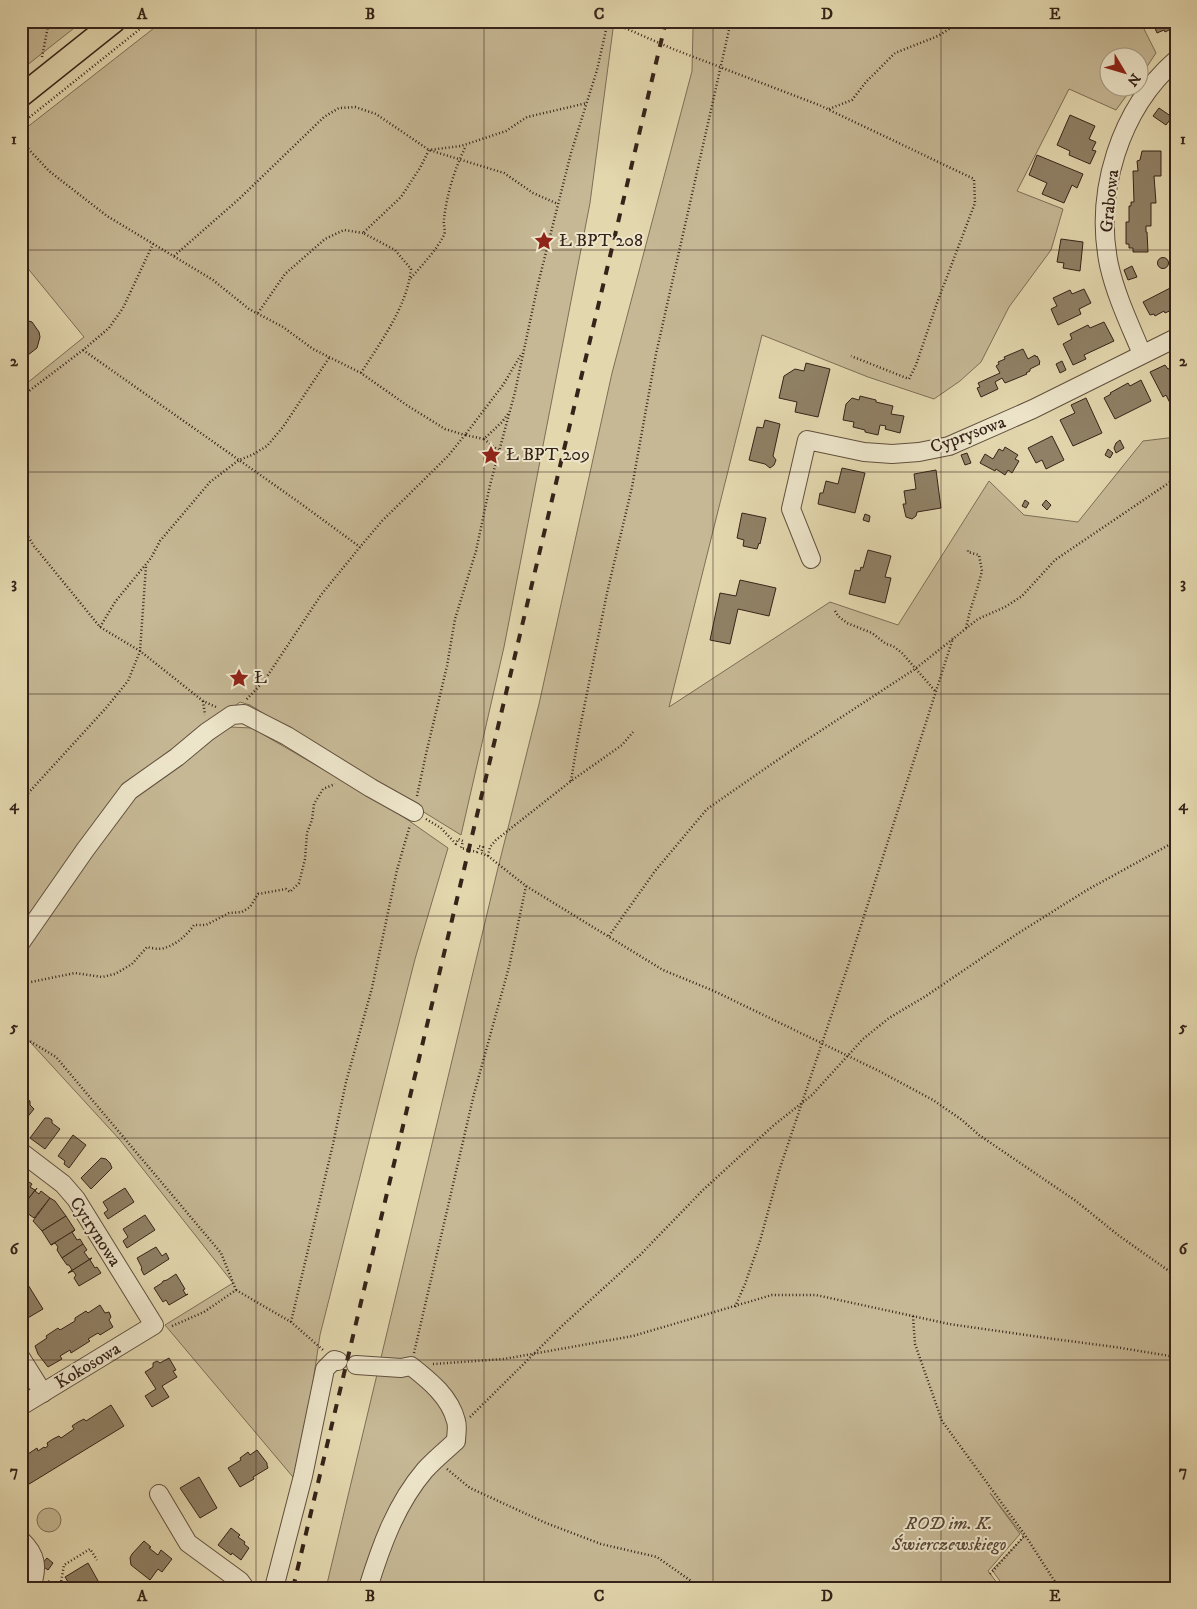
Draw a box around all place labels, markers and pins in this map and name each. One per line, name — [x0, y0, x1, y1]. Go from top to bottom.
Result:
place icon: Ł BPT 208 — [533, 230, 555, 252]
place label: Ł BPT 208 — [559, 230, 643, 252]
place icon: Ł BPT 209 — [480, 444, 502, 466]
place label: Ł BPT 209 — [506, 444, 590, 466]
place icon: Ł — [228, 667, 250, 689]
place label: Ł — [254, 667, 267, 689]

